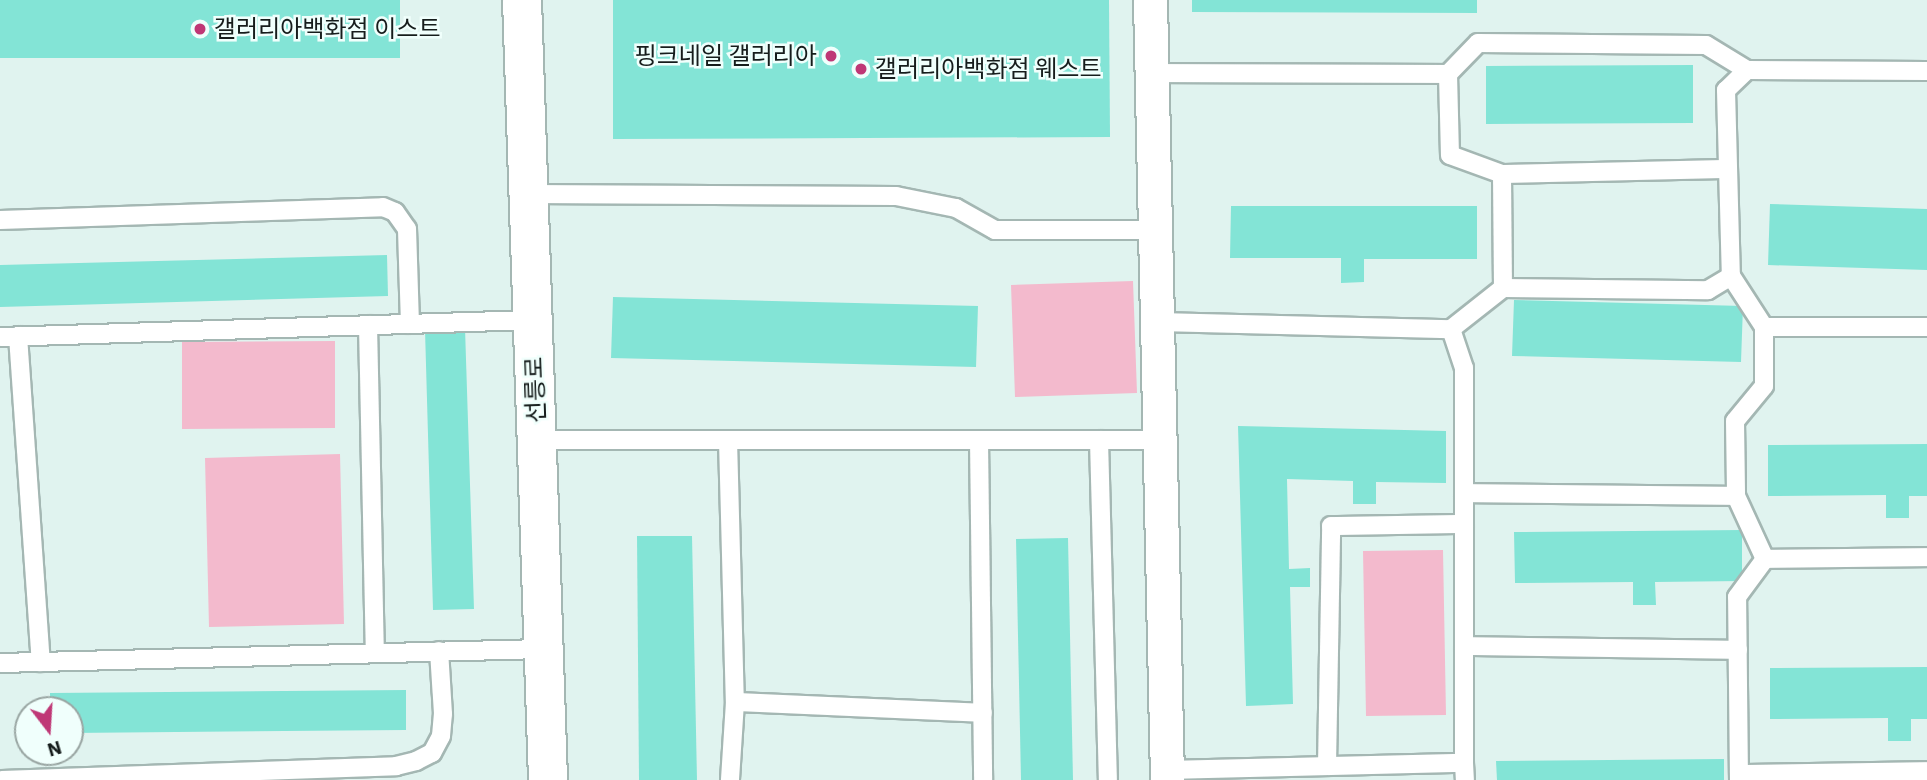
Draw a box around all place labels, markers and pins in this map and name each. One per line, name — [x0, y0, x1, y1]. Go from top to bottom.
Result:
place label: 갤러리아백화점 이스트 — [214, 15, 440, 43]
marker: 갤러리아백화점 이스트 — [192, 21, 208, 37]
place label: 핑크네일 갤러리아 — [635, 42, 817, 70]
marker: 핑크네일 갤러리아 — [823, 48, 839, 64]
place label: 갤러리아백화점 웨스트 — [875, 55, 1101, 83]
marker: 갤러리아백화점 웨스트 — [853, 61, 869, 77]

